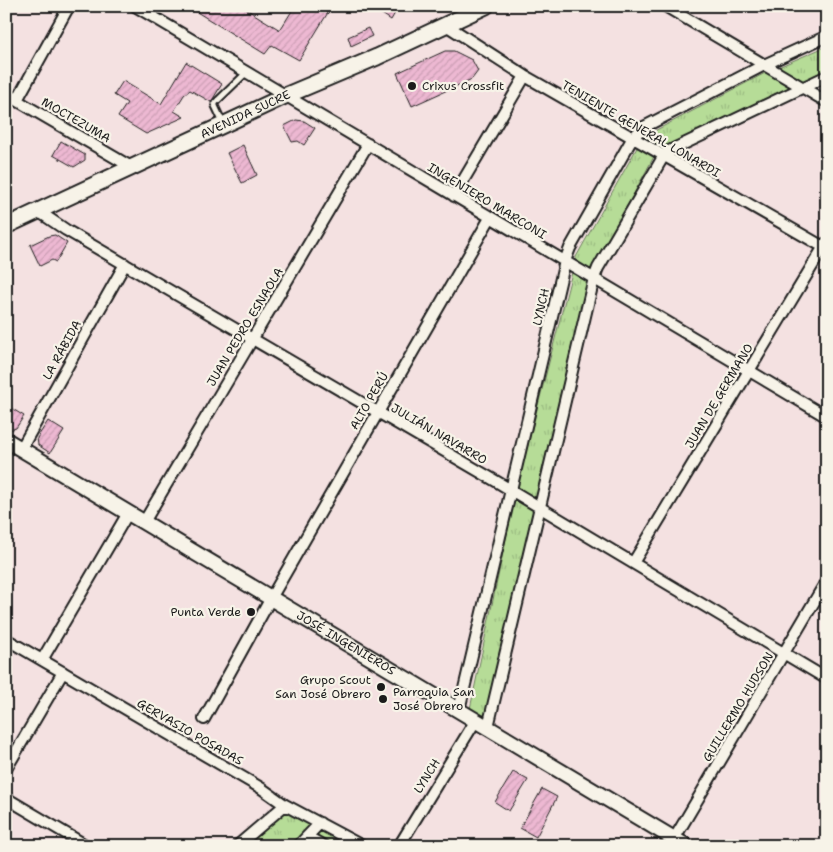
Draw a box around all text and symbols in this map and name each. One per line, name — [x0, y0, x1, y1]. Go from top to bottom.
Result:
street label: TENIENTE GENERAL LONARDI — [559, 77, 724, 181]
place label: Crixus Crossfit — [422, 78, 504, 94]
marker: Crixus Crossfit — [406, 80, 418, 92]
street label: AVENIDA SUCRE — [198, 87, 293, 142]
street label: MOCTEZUMA — [39, 94, 114, 146]
street label: INGENIERO MARCONI — [425, 159, 550, 243]
street label: JUAN PEDRO ESNAOLA — [203, 264, 287, 389]
street label: LYNCH — [529, 287, 553, 327]
street label: LA RÁBIDA — [39, 317, 85, 383]
street label: JUAN DE GERMANO — [681, 341, 757, 451]
street label: ALTO PERÚ — [346, 369, 392, 433]
street label: JULIÁN NAVARRO — [388, 400, 490, 468]
place label: Punta Verde — [170, 604, 241, 620]
marker: Punta Verde — [245, 606, 257, 618]
street label: JOSÉ INGENIEROS — [294, 607, 399, 679]
street label: GUILLERMO HUDSON — [699, 649, 777, 765]
place label: Grupo Scout San José Obrero — [275, 672, 371, 702]
marker: Grupo Scout San José Obrero — [375, 681, 387, 693]
place label: Parroquia San José Obrero — [393, 684, 474, 714]
marker: Parroquia San José Obrero — [377, 693, 389, 705]
street label: GERVASIO POSADAS — [134, 695, 246, 769]
street label: LYNCH — [410, 756, 444, 796]

